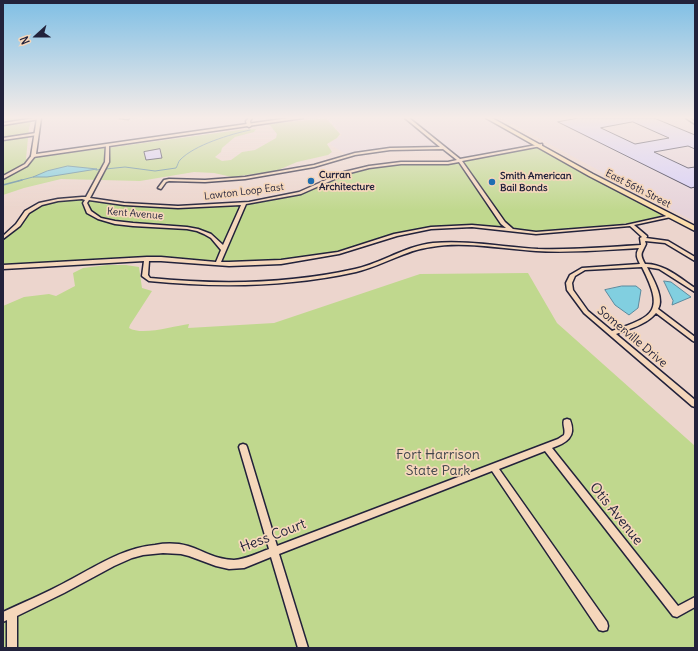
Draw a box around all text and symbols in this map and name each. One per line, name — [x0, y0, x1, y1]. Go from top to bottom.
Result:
north arrow — [16, 16, 56, 56]
text: N — [17, 34, 33, 46]
street label: East 56th Street — [603, 167, 673, 211]
place label: Curran Architecture — [319, 169, 375, 192]
place label: Smith American Bail Bonds — [500, 170, 571, 194]
marker: Curran Architecture — [306, 176, 316, 186]
marker: Smith American Bail Bonds — [487, 177, 497, 187]
street label: Lawton Loop East — [204, 181, 284, 203]
street label: Kent Avenue — [106, 206, 164, 222]
street label: Somerville Drive — [594, 304, 670, 370]
park label: Fort Harrison State Park — [396, 447, 480, 480]
street label: Otis Avenue — [586, 479, 646, 549]
street label: Hess Court — [238, 516, 308, 556]

